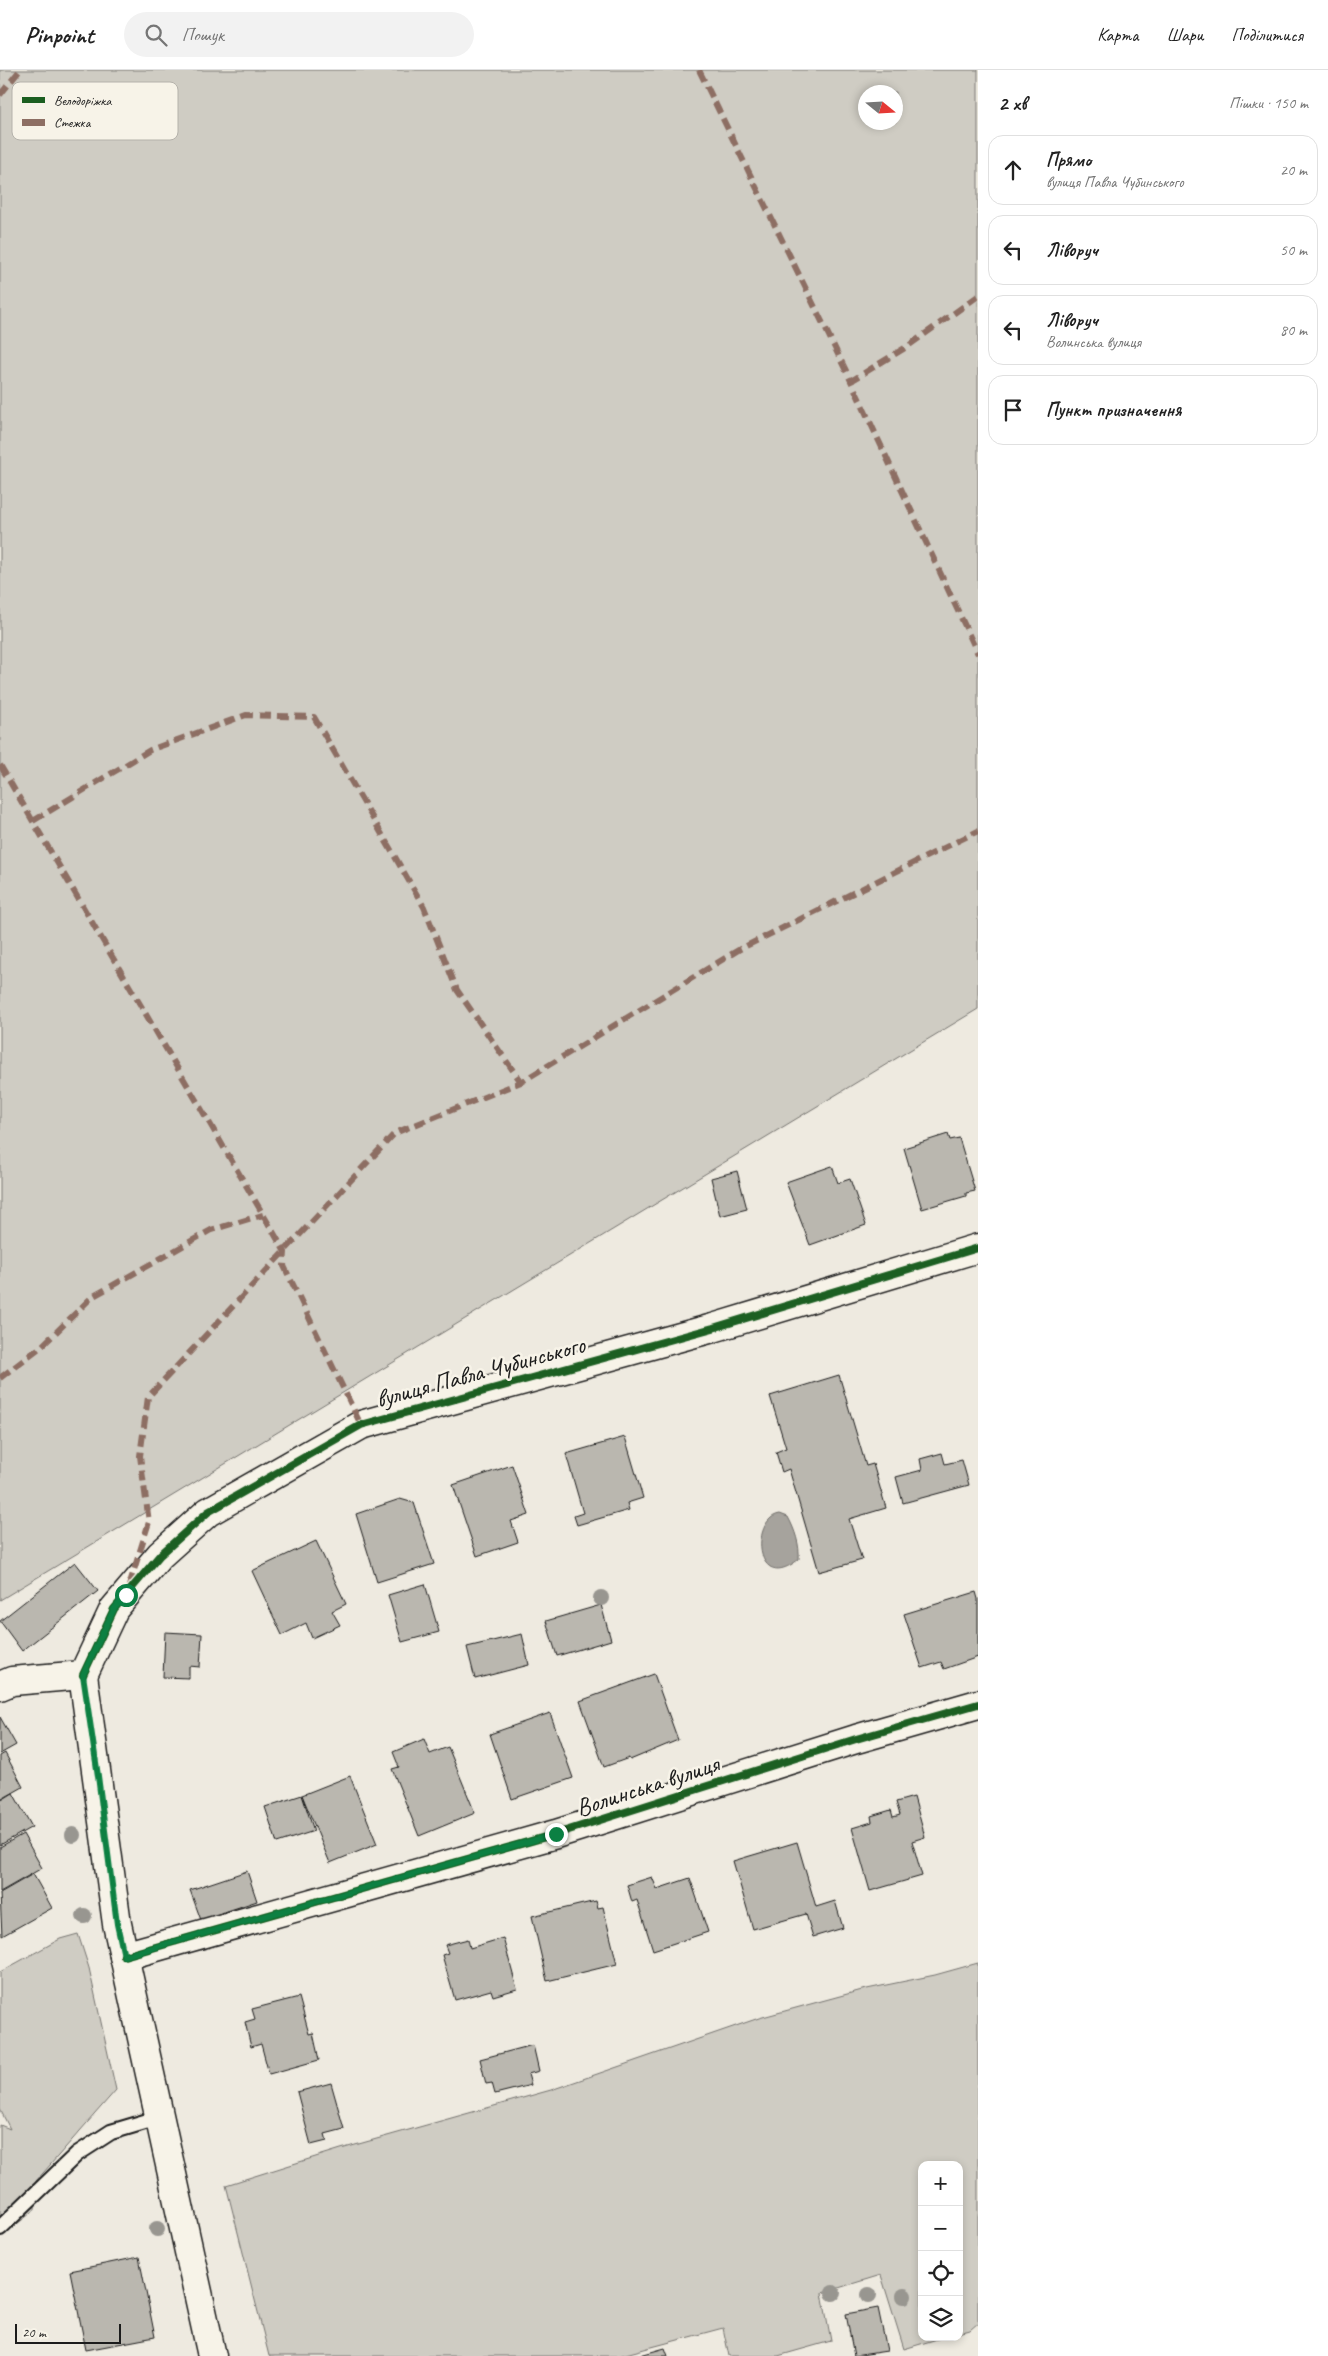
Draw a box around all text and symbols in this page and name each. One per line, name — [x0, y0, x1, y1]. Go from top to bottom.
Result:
search box — [124, 12, 474, 57]
text: Pinpoint — [25, 20, 94, 50]
icon: search — [142, 21, 170, 49]
text: Пошук — [182, 23, 224, 47]
text: Карта — [1097, 24, 1138, 46]
text: Шари — [1166, 24, 1203, 46]
text: Поділитися — [1231, 24, 1303, 46]
legend — [12, 82, 178, 140]
north arrow — [858, 85, 903, 130]
text: 2 хв — [998, 90, 1027, 116]
text: Велодоріжка — [54, 92, 112, 109]
text: Пішки · 150 m — [1229, 93, 1308, 113]
text: Стежка — [54, 114, 92, 131]
text: Прямо — [1046, 148, 1091, 172]
icon: ahead — [999, 156, 1027, 184]
text: 20 m — [1280, 160, 1307, 180]
text: вулиця Павла Чубинського — [1046, 172, 1184, 192]
icon: left — [999, 236, 1027, 264]
text: Ліворуч — [1046, 238, 1098, 262]
text: 50 m — [1280, 240, 1307, 260]
text: Ліворуч — [1046, 308, 1098, 332]
icon: left — [999, 316, 1027, 344]
text: 80 m — [1280, 320, 1307, 340]
text: Волинська вулиця — [1046, 332, 1141, 352]
icon: arrive — [999, 396, 1027, 424]
text: Пункт призначення — [1046, 398, 1181, 422]
street label: вулиця Павла Чубинського — [372, 1328, 589, 1415]
route start — [115, 1584, 138, 1607]
street label: Волинська вулиця — [572, 1747, 725, 1824]
route end — [545, 1823, 568, 1846]
map controls — [918, 2161, 963, 2341]
button: + — [918, 2161, 963, 2206]
button: − — [918, 2206, 963, 2251]
button: locate — [918, 2251, 963, 2296]
button: layers — [918, 2296, 963, 2341]
scale bar — [15, 2321, 121, 2344]
text: 20 m — [22, 2324, 46, 2341]

